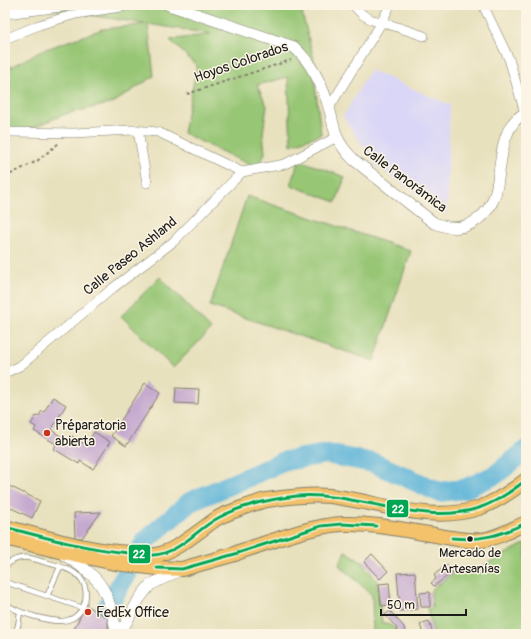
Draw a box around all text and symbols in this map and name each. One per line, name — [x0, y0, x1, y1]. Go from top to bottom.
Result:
street label: Hoyos Colorados — [192, 38, 291, 86]
street label: Calle Panorámica — [360, 142, 450, 216]
street label: Calle Paseo Ashland — [80, 213, 180, 299]
place label: Préparatoria abierta — [55, 417, 126, 450]
marker: Préparatoria abierta — [42, 428, 52, 438]
line badge: 22 — [386, 499, 409, 518]
text: 22 — [392, 503, 404, 516]
marker: Mercado de Artesanías — [465, 534, 475, 544]
line badge: 22 — [128, 544, 151, 564]
place label: Mercado de Artesanías — [439, 545, 502, 577]
text: 22 — [133, 548, 145, 561]
scale bar — [381, 591, 466, 617]
text: 50 m — [387, 598, 415, 613]
place label: FedEx Office — [96, 604, 169, 621]
marker: FedEx Office — [83, 607, 93, 617]

